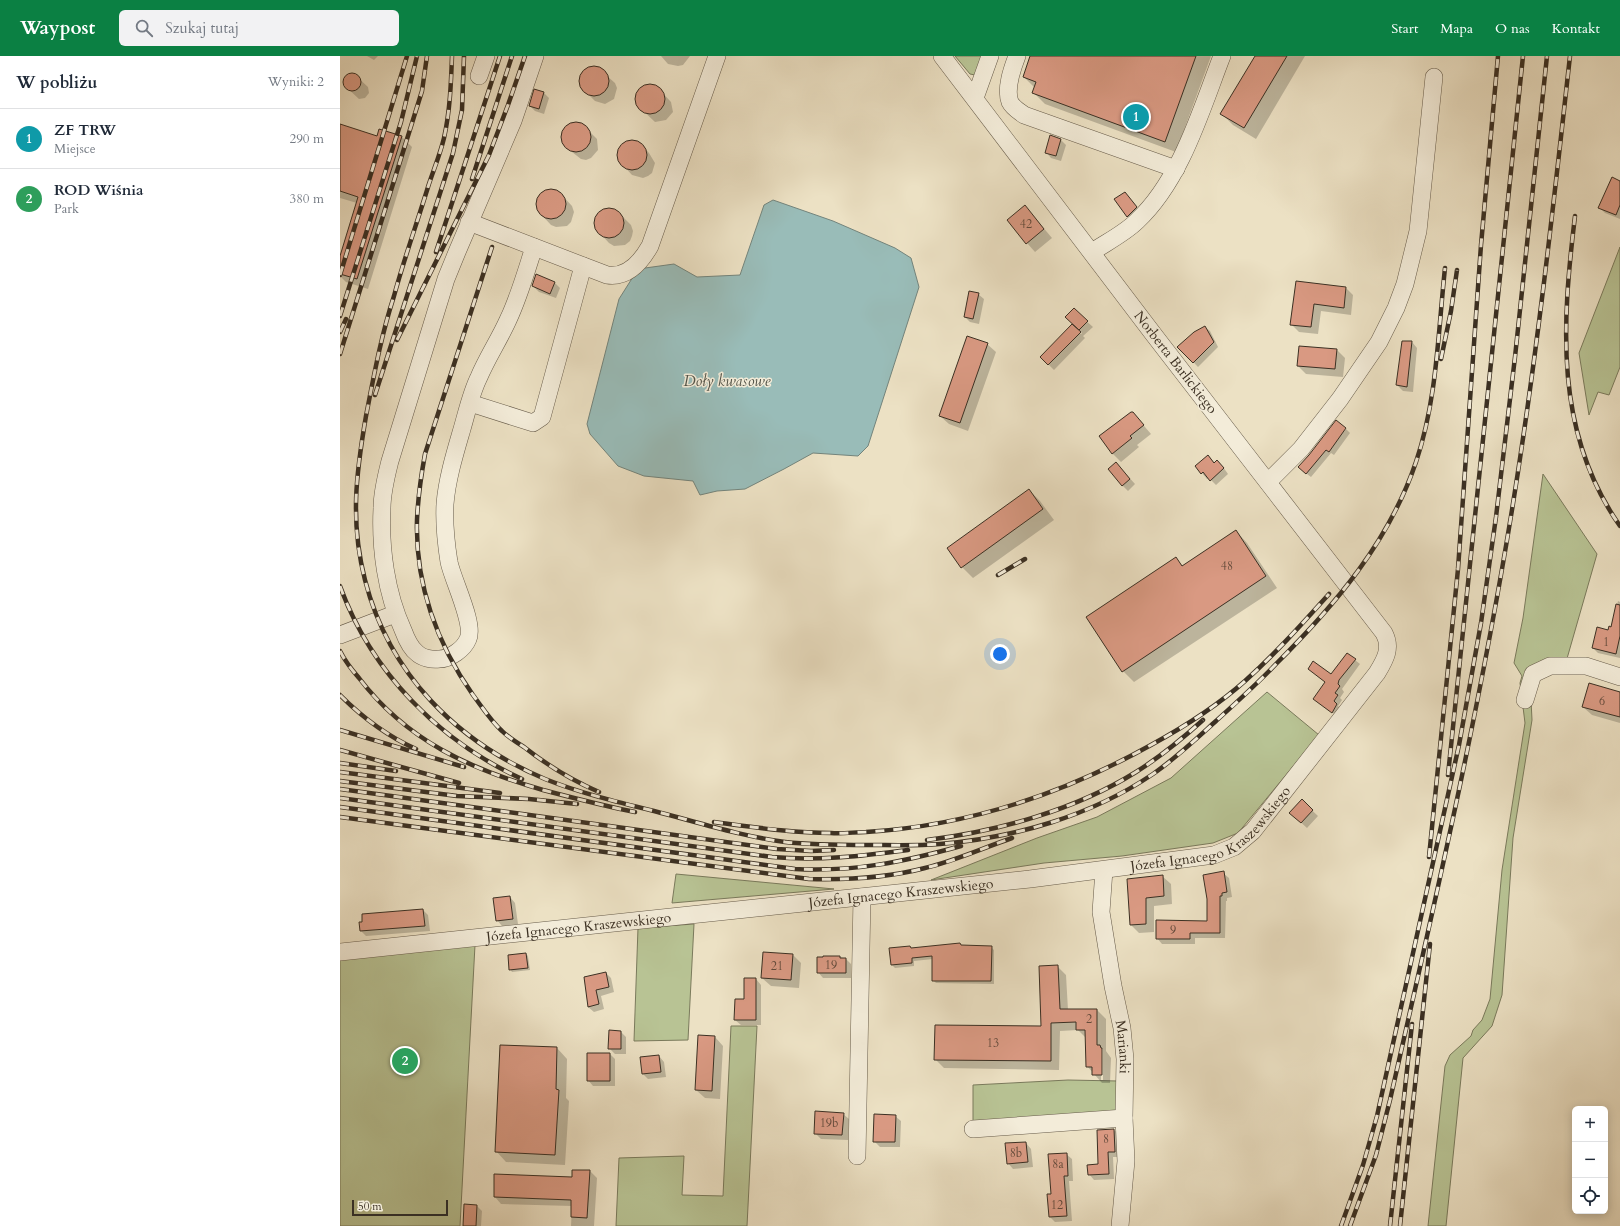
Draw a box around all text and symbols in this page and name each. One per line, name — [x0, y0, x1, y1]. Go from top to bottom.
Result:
search box — [119, 10, 399, 46]
text: Waypost — [20, 15, 95, 41]
icon: search — [133, 17, 155, 39]
text: Szukaj tutaj — [165, 18, 239, 38]
text: Start — [1391, 19, 1418, 38]
text: Mapa — [1440, 19, 1473, 38]
text: O nas — [1495, 19, 1530, 38]
text: Kontakt — [1552, 19, 1600, 38]
text: W pobliżu — [16, 71, 97, 94]
text: Wyniki: 2 — [268, 73, 324, 91]
pin: 1 — [1123, 102, 1149, 132]
text: ZF TRW — [54, 120, 116, 140]
text: 1 — [26, 130, 32, 148]
text: 290 m — [290, 130, 324, 148]
text: Miejsce — [54, 140, 96, 158]
text: ROD Wiśnia — [54, 180, 144, 200]
text: 2 — [26, 190, 32, 208]
text: 380 m — [290, 190, 324, 208]
text: Park — [54, 200, 79, 218]
house number: 42 — [1020, 216, 1032, 232]
street label: Norberta Barlickiego — [1129, 307, 1222, 418]
water label: Doły kwasowe — [683, 371, 771, 391]
house number: 48 — [1221, 558, 1233, 574]
house number: 1 — [1603, 634, 1609, 650]
your location — [990, 644, 1010, 664]
house number: 6 — [1599, 693, 1605, 709]
street label: Józefa Ignacego Kraszewskiego — [1127, 782, 1295, 876]
street label: Józefa Ignacego Kraszewskiego — [806, 874, 995, 913]
street label: Józefa Ignacego Kraszewskiego — [483, 908, 672, 947]
house number: 9 — [1170, 922, 1176, 938]
house number: 19 — [825, 957, 837, 973]
house number: 21 — [771, 958, 783, 974]
house number: 2 — [1086, 1011, 1092, 1027]
street label: Marianki — [1111, 1018, 1134, 1074]
house number: 13 — [987, 1035, 999, 1051]
pin: 2 — [392, 1046, 418, 1076]
map controls — [1572, 1106, 1608, 1214]
button: + — [1572, 1106, 1608, 1142]
house number: 19b — [820, 1115, 838, 1131]
house number: 8 — [1103, 1131, 1109, 1147]
button: − — [1572, 1142, 1608, 1178]
house number: 8b — [1010, 1145, 1022, 1161]
house number: 8a — [1052, 1156, 1064, 1172]
button: locate — [1572, 1178, 1608, 1214]
house number: 12 — [1051, 1197, 1063, 1213]
scale bar — [352, 1198, 448, 1217]
text: 50 m — [358, 1199, 382, 1214]

